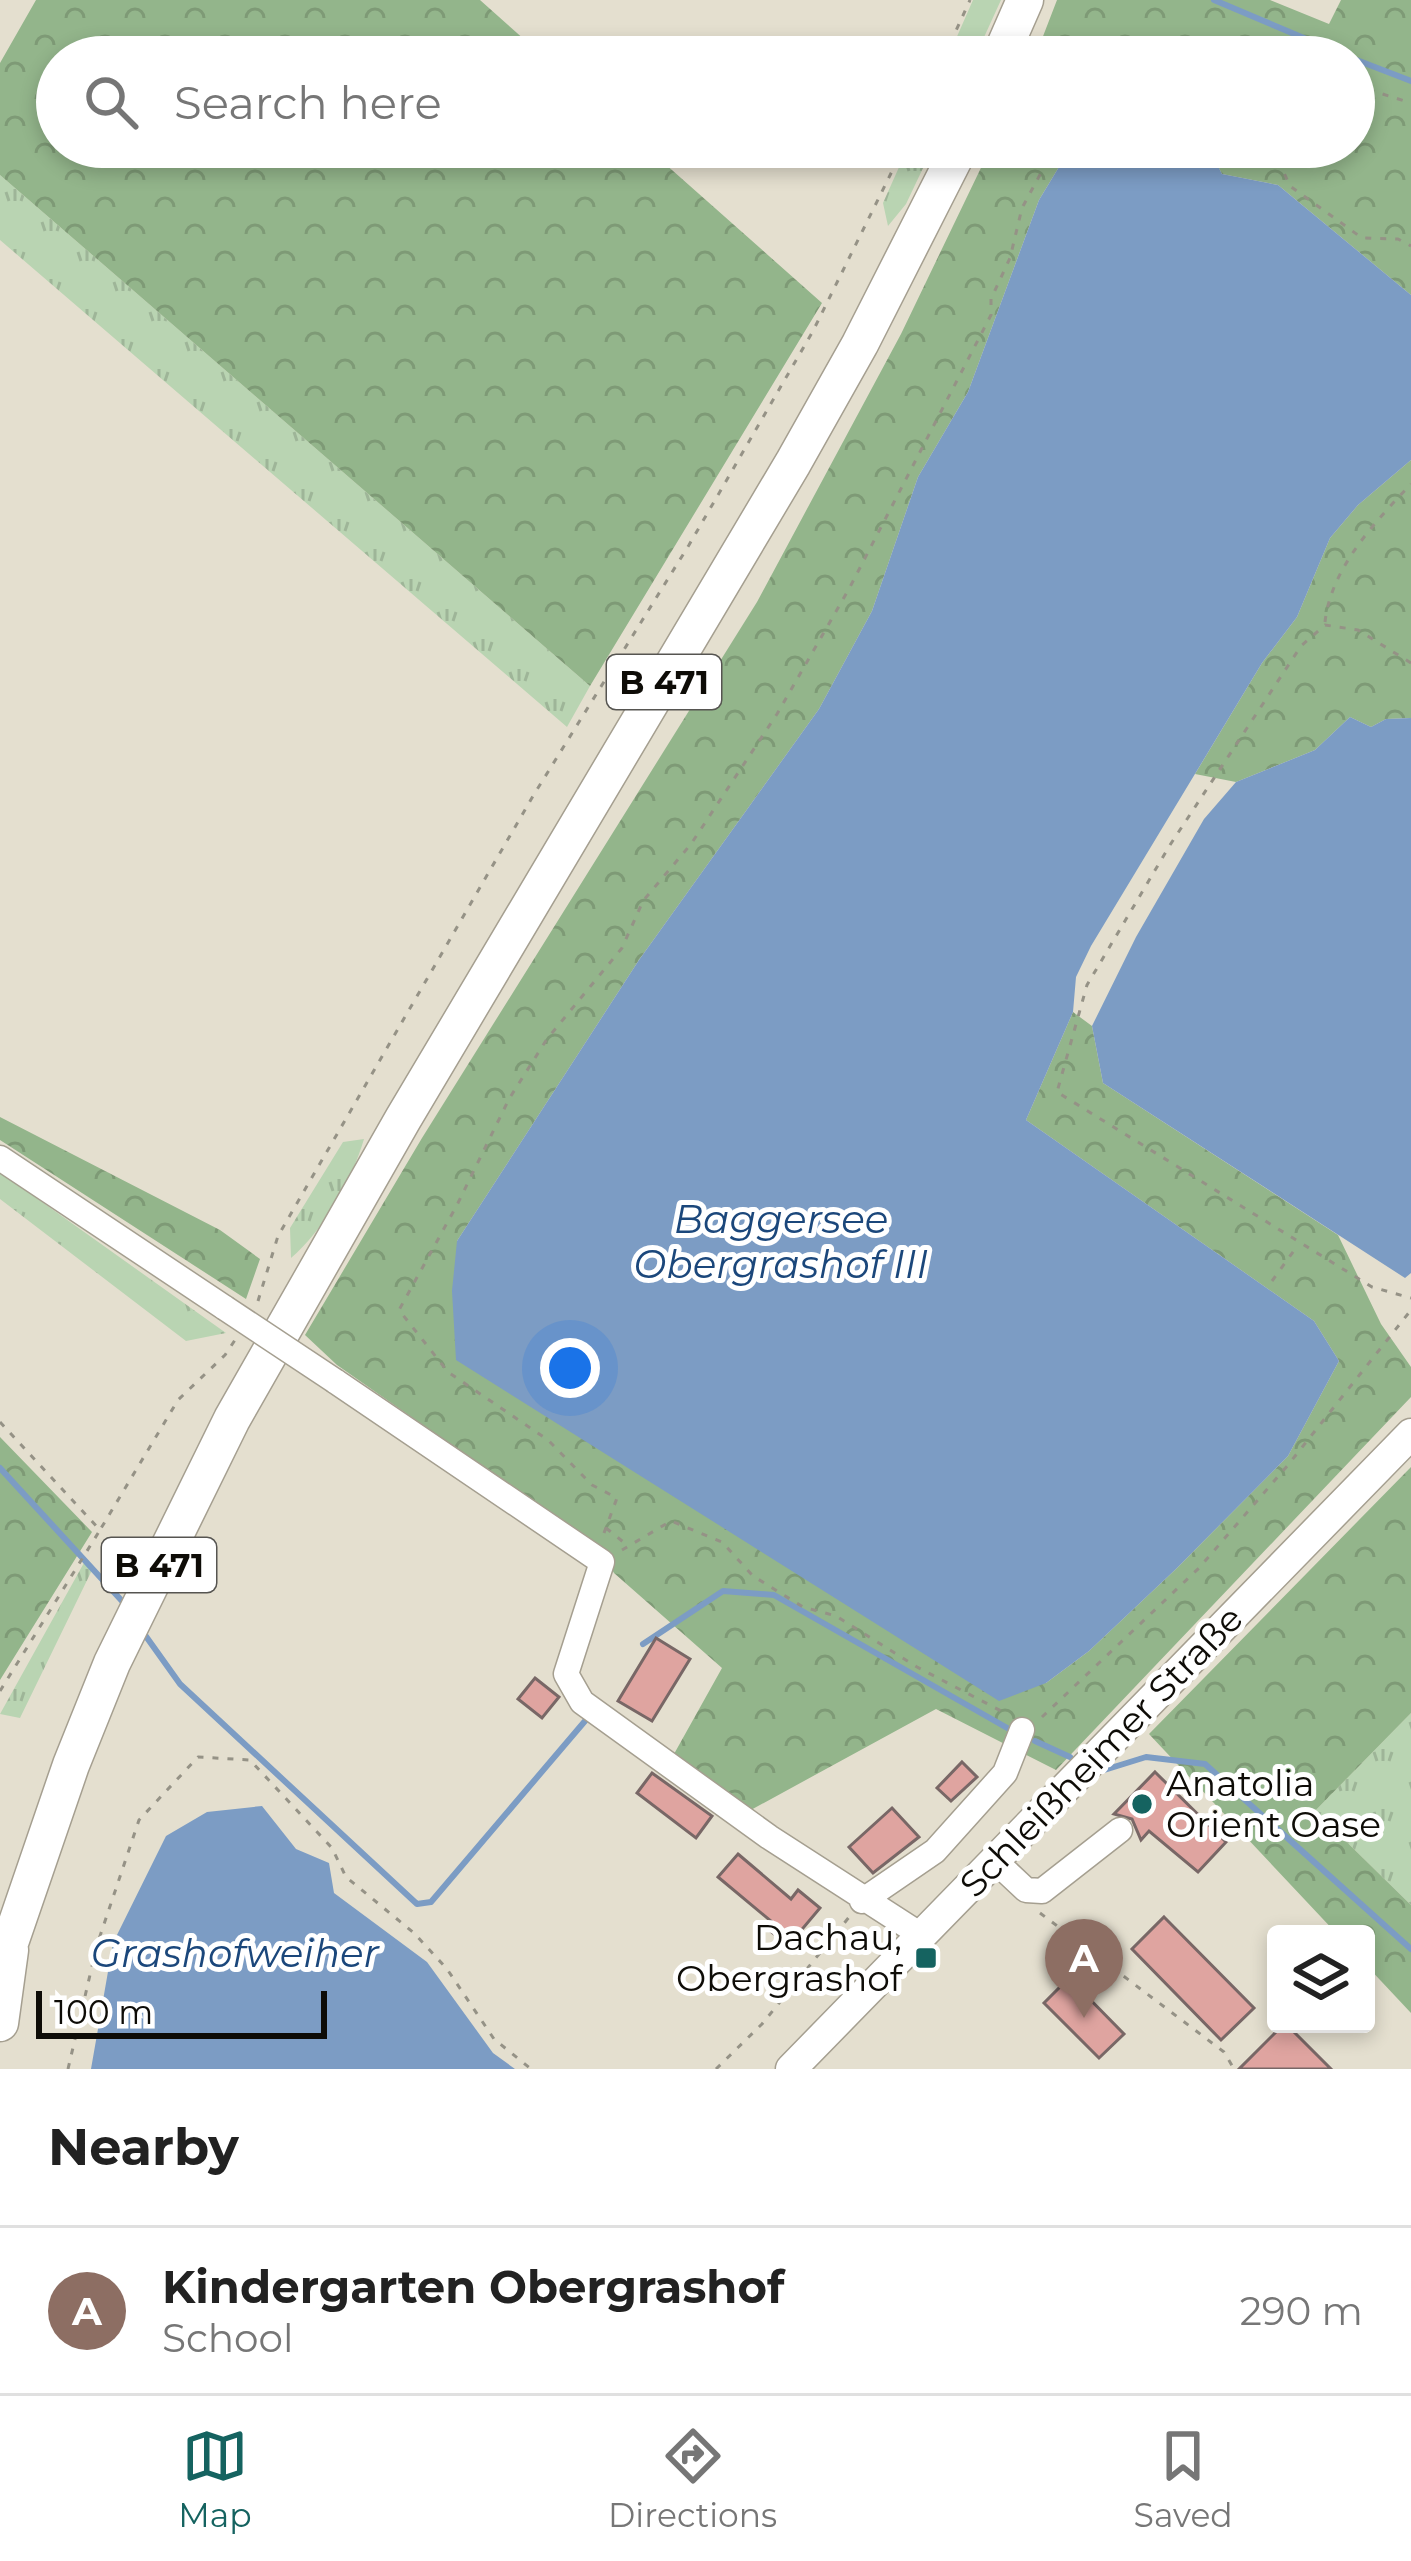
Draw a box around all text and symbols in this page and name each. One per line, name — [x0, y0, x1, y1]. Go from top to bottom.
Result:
search box — [36, 36, 1375, 168]
icon: search — [78, 69, 144, 135]
text: Search here — [174, 75, 442, 130]
road number: B 471 — [607, 655, 721, 709]
water label: Baggersee Obergrashof III — [634, 1195, 928, 1288]
your location — [540, 1338, 600, 1398]
road number: B 471 — [102, 1538, 216, 1592]
street label: Schleißheimer Straße — [950, 1596, 1252, 1906]
place label: Anatolia Orient Oase — [1166, 1761, 1381, 1846]
marker: Anatolia Orient Oase — [1129, 1791, 1155, 1817]
place label: Dachau, Obergrashof — [676, 1915, 904, 2000]
pin: A — [1045, 1919, 1123, 2018]
map controls — [1267, 1925, 1375, 2033]
button: layers — [1267, 1925, 1375, 2033]
water label: Grashofweiher — [91, 1929, 381, 1977]
marker: Dachau, Obergrashof — [913, 1945, 939, 1971]
scale bar — [36, 1985, 327, 2038]
text: 100 m — [54, 1992, 153, 2032]
text: Nearby — [48, 2116, 239, 2178]
text: Kindergarten Obergrashof — [162, 2259, 784, 2314]
text: A — [72, 2287, 102, 2335]
text: 290 m — [1240, 2287, 1363, 2335]
text: School — [162, 2314, 293, 2362]
tab: Map — [178, 2423, 252, 2535]
tab: Directions — [608, 2423, 777, 2535]
tab: Saved — [1134, 2423, 1233, 2535]

